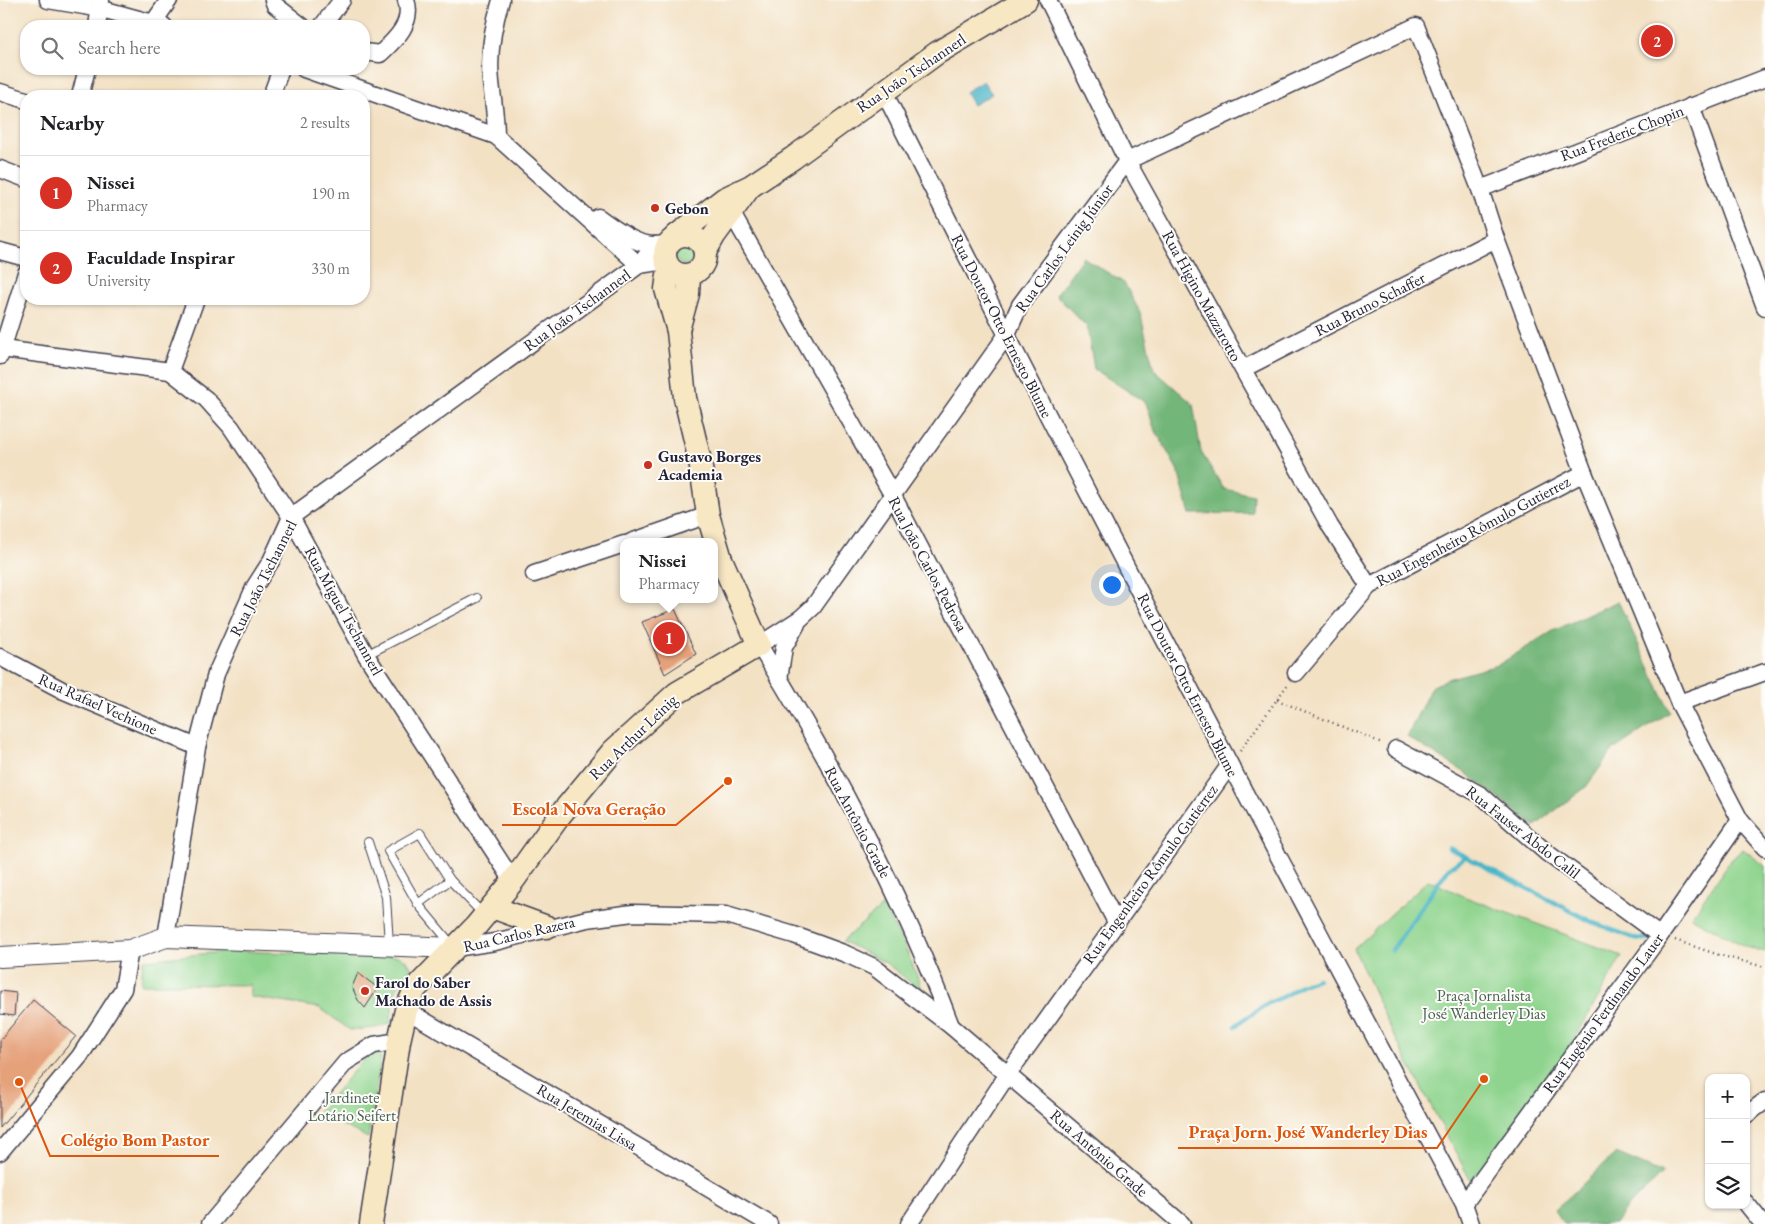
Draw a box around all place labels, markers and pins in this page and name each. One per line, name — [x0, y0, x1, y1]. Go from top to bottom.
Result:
pin: 2 — [1641, 22, 1673, 60]
place label: Gebon — [665, 198, 709, 219]
marker: Gebon — [649, 202, 661, 214]
place label: Gustavo Borges Academia — [657, 446, 761, 485]
marker: Gustavo Borges Academia — [642, 459, 654, 471]
pin: 1 — [653, 619, 685, 657]
callout: Escola Nova Geração — [502, 792, 676, 825]
place label: Farol do Saber Machado de Assis — [375, 972, 492, 1011]
marker: Farol do Saber Machado de Assis — [359, 985, 371, 997]
callout: Praça Jorn. José Wanderley Dias — [1178, 1115, 1437, 1148]
callout: Colégio Bom Pastor — [50, 1123, 219, 1156]

